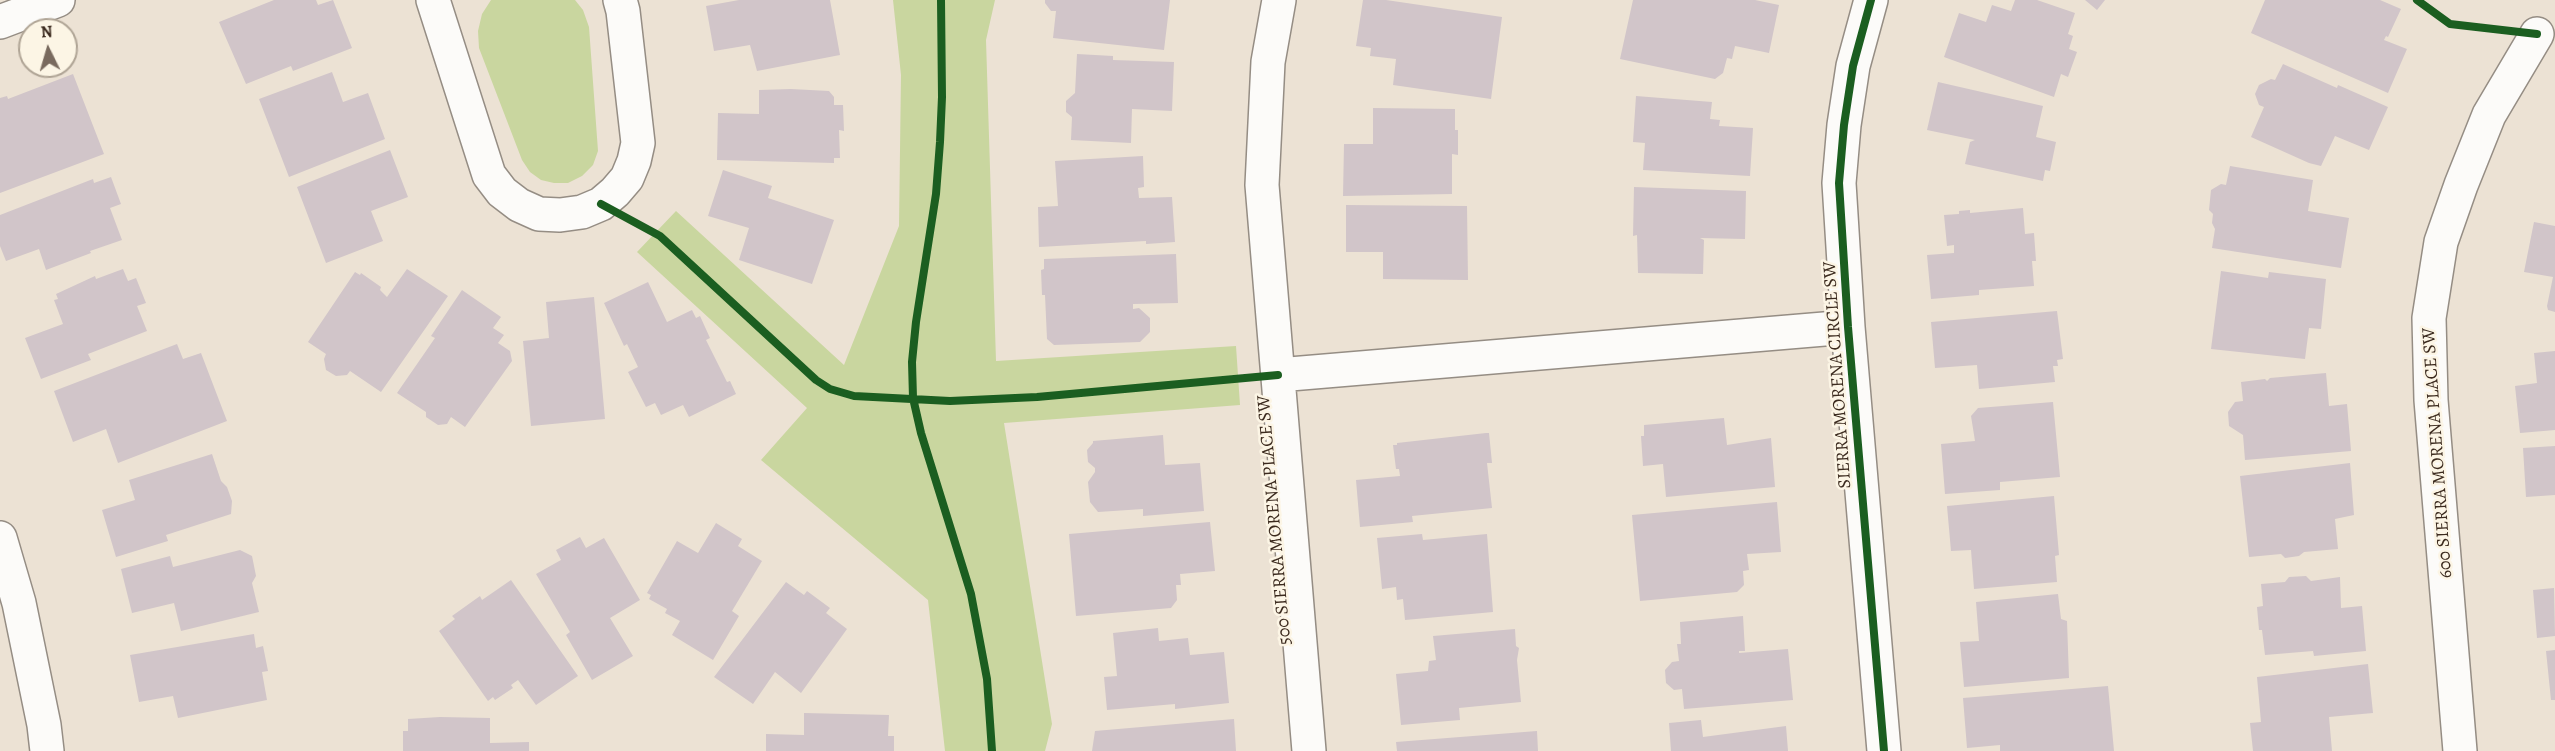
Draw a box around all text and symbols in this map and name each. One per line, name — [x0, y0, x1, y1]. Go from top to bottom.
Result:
north arrow — [18, 18, 78, 78]
text: N — [40, 21, 53, 44]
street label: SIERRA MORENA CIRCLE SW — [1819, 261, 1857, 489]
street label: 600 SIERRA MORENA PLACE SW — [2418, 327, 2458, 579]
street label: 500 SIERRA MORENA PLACE SW — [1253, 394, 1297, 646]

